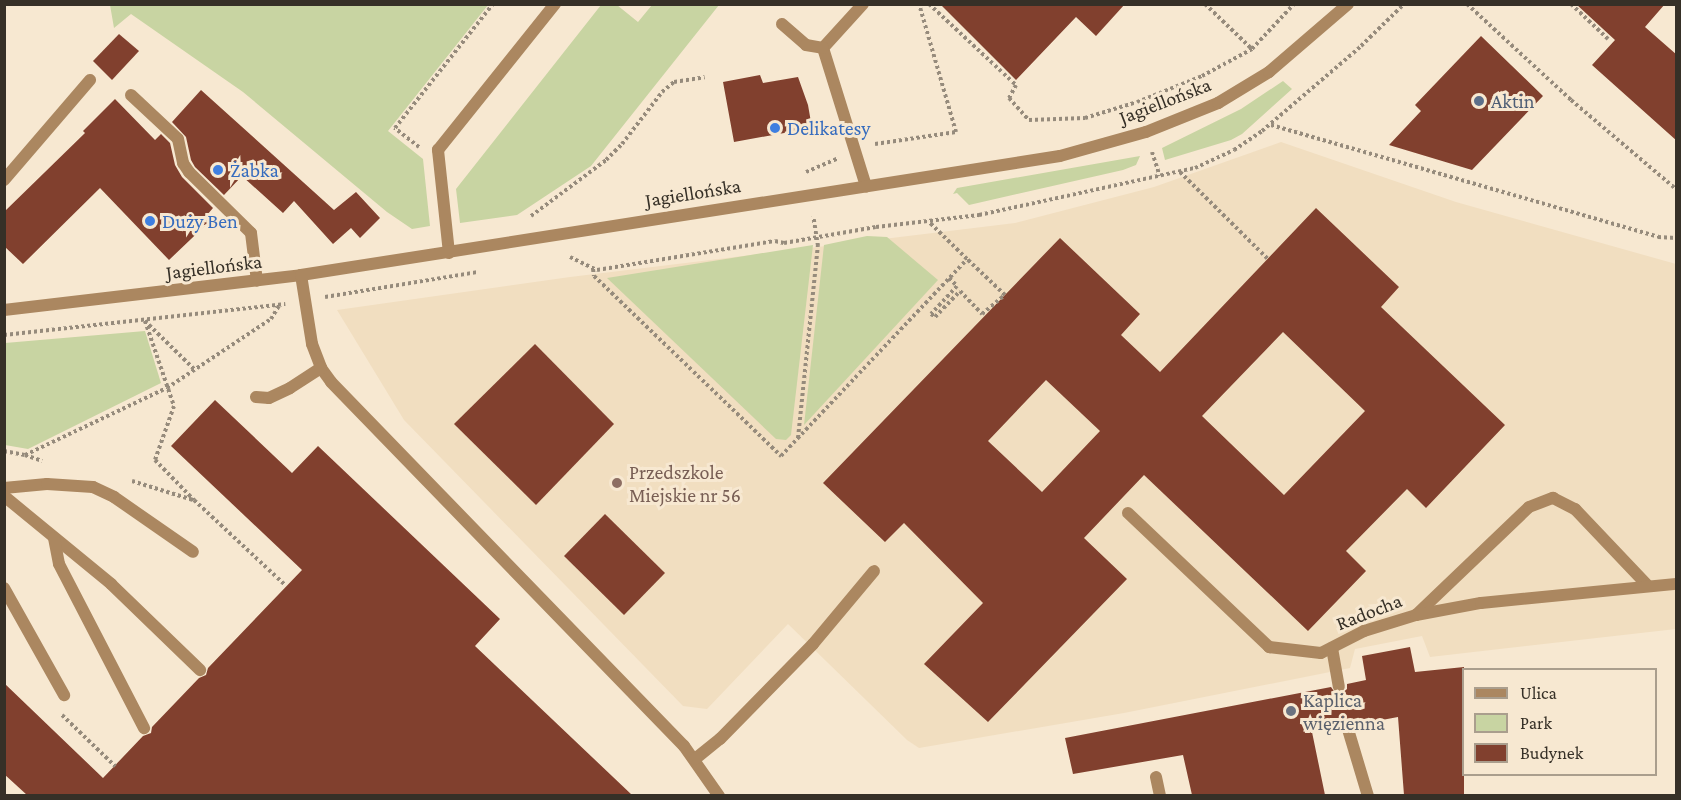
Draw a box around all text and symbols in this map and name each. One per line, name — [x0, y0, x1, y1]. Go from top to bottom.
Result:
street label: Jagiellońska — [1116, 72, 1214, 130]
place label: Aktin — [1491, 89, 1535, 113]
marker: Aktin — [1472, 94, 1486, 108]
place label: Delikatesy — [787, 116, 871, 140]
marker: Delikatesy — [768, 121, 782, 135]
place label: Żabka — [230, 158, 279, 182]
marker: Żabka — [211, 163, 225, 177]
street label: Jagiellońska — [643, 174, 743, 212]
place label: Duży Ben — [162, 209, 238, 233]
marker: Duży Ben — [143, 214, 157, 228]
street label: Jagiellońska — [165, 249, 263, 285]
place label: Przedszkole Miejskie nr 56 — [629, 460, 741, 507]
marker: Przedszkole Miejskie nr 56 — [610, 476, 624, 490]
street label: Radocha — [1333, 588, 1405, 636]
legend — [1462, 668, 1657, 776]
text: Ulica — [1520, 683, 1557, 703]
place label: Kaplica więzienna — [1303, 688, 1385, 735]
marker: Kaplica więzienna — [1284, 704, 1298, 718]
text: Park — [1520, 713, 1552, 733]
text: Budynek — [1520, 743, 1583, 763]

